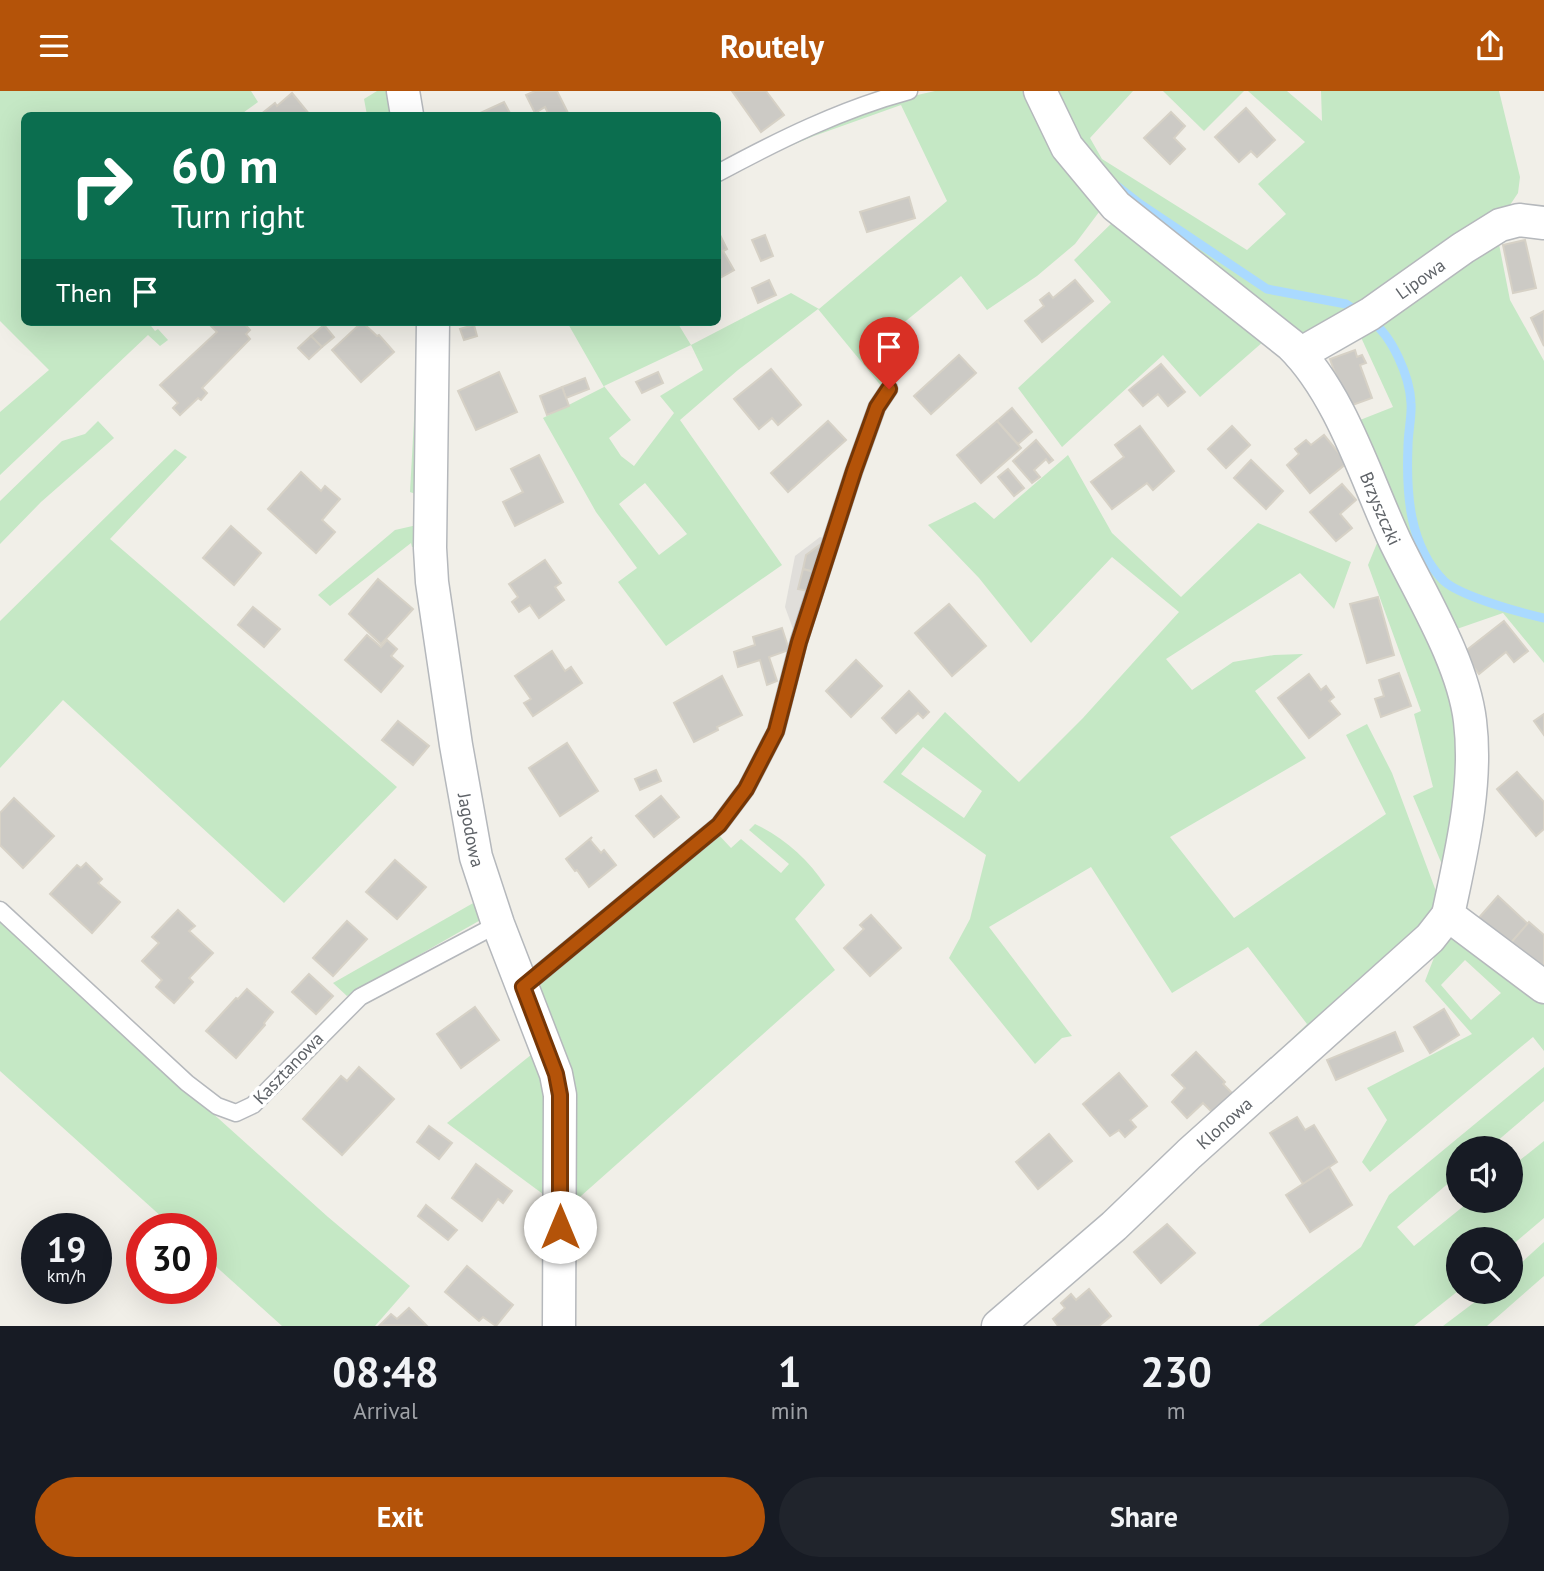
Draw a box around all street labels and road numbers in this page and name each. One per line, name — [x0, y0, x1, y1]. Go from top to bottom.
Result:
street label: Lipowa — [1391, 253, 1449, 304]
street label: Brzyszczki — [1355, 468, 1407, 549]
street label: Jagodowa — [453, 790, 490, 870]
street label: Kasztanowa — [248, 1027, 328, 1109]
street label: Klonowa — [1191, 1092, 1257, 1154]

